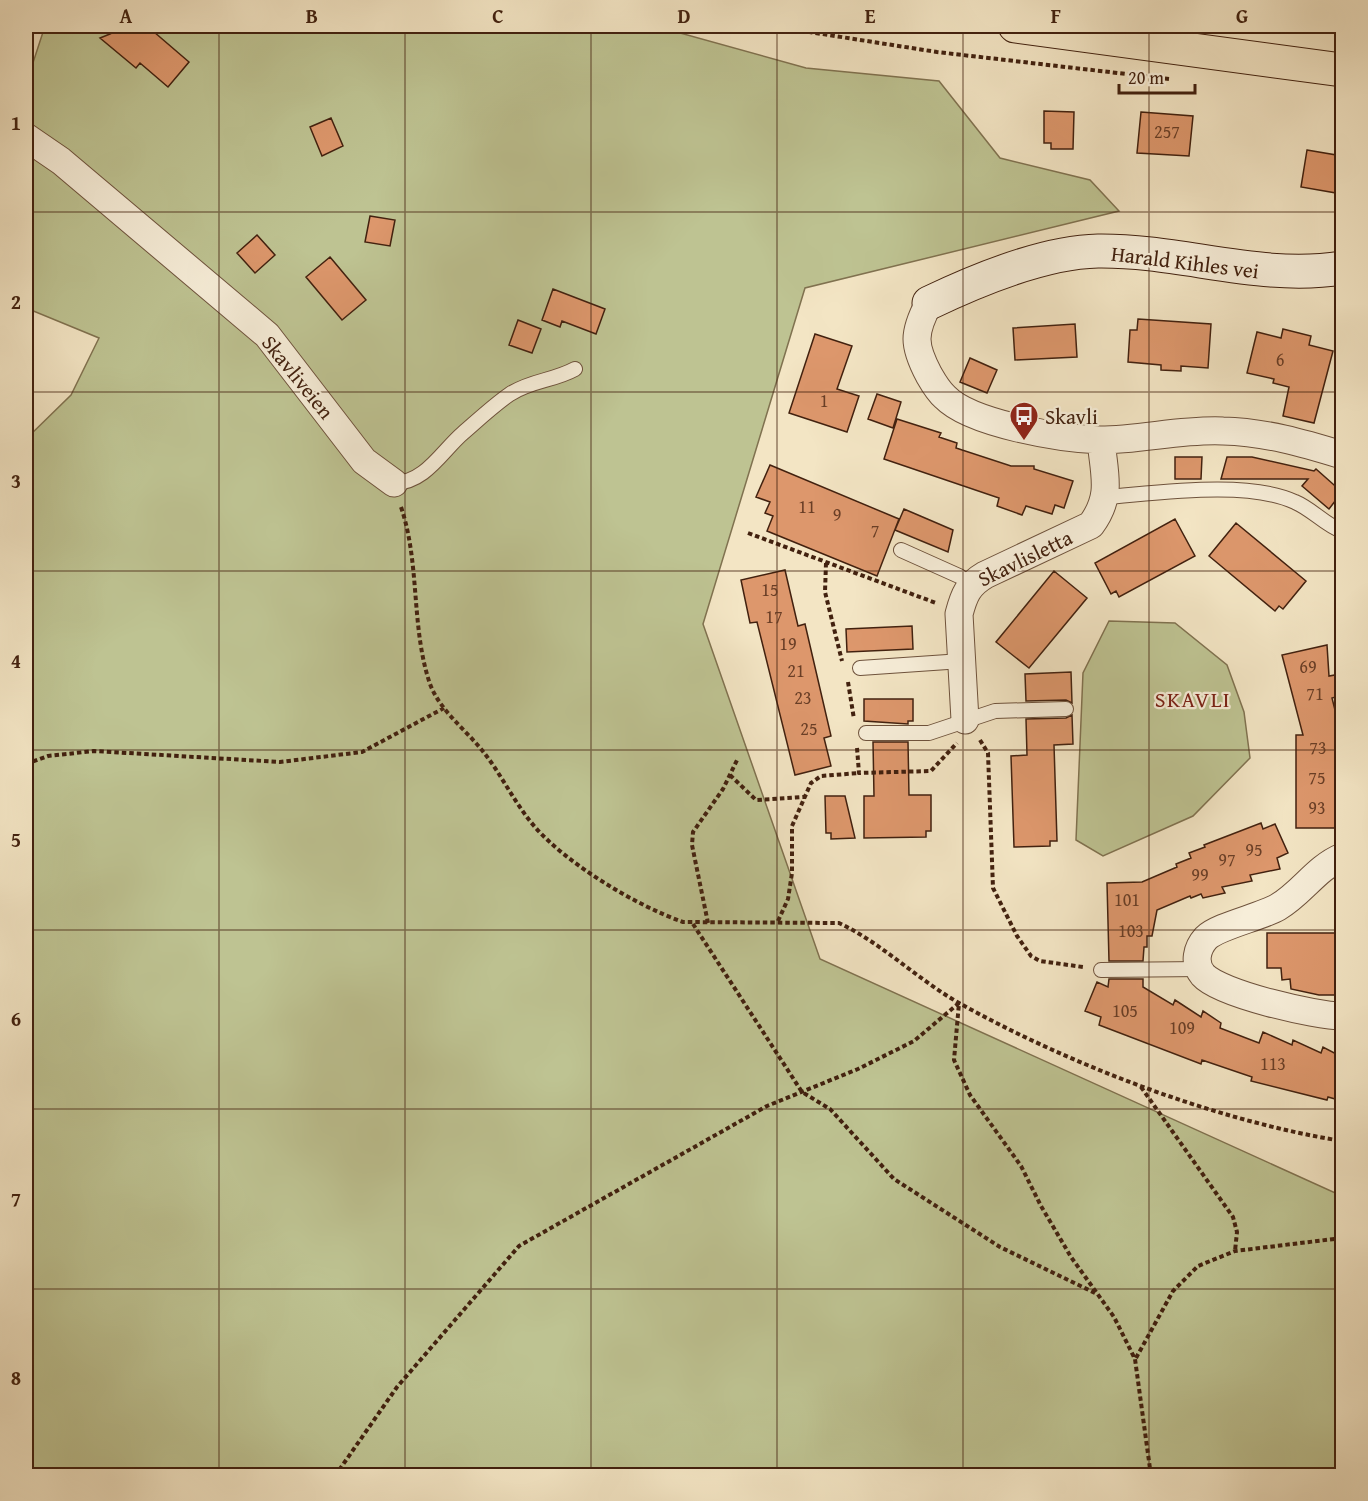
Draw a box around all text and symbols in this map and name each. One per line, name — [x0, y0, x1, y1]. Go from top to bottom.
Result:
text: A — [120, 1, 133, 30]
text: B — [306, 1, 318, 30]
text: C — [492, 1, 504, 30]
text: D — [677, 1, 691, 30]
text: E — [865, 1, 876, 30]
text: F — [1051, 1, 1061, 30]
text: G — [1236, 1, 1248, 30]
scale bar — [1119, 57, 1196, 95]
text: 20 m — [1128, 64, 1164, 91]
text: 1 — [11, 108, 21, 137]
house number: 257 — [1154, 118, 1180, 145]
street label: Harald Kihles vei — [1109, 238, 1261, 286]
text: 2 — [11, 287, 21, 316]
street label: Skavliveien — [254, 328, 342, 426]
house number: 6 — [1276, 346, 1284, 373]
house number: 1 — [820, 387, 828, 414]
bus stop icon: Skavli — [1008, 400, 1040, 442]
place label: Skavli — [1045, 401, 1098, 432]
text: 3 — [11, 466, 21, 495]
house number: 11 — [798, 493, 816, 520]
house number: 9 — [833, 501, 841, 528]
house number: 7 — [871, 517, 879, 544]
street label: Skavlisletta — [973, 522, 1078, 594]
house number: 15 — [761, 576, 779, 603]
house number: 17 — [765, 603, 783, 630]
house number: 19 — [779, 630, 797, 657]
text: 4 — [11, 646, 21, 675]
house number: 69 — [1299, 653, 1317, 680]
house number: 21 — [787, 657, 805, 684]
house number: 71 — [1306, 680, 1324, 707]
district label: SKAVLI — [1155, 683, 1231, 715]
house number: 23 — [794, 684, 812, 711]
house number: 25 — [800, 715, 818, 742]
house number: 73 — [1309, 734, 1327, 761]
house number: 75 — [1308, 764, 1326, 791]
house number: 93 — [1308, 794, 1326, 821]
text: 5 — [11, 825, 21, 854]
house number: 95 — [1245, 836, 1263, 863]
house number: 97 — [1218, 846, 1236, 873]
house number: 99 — [1191, 861, 1209, 888]
house number: 101 — [1114, 886, 1140, 913]
house number: 103 — [1118, 917, 1144, 944]
house number: 105 — [1112, 997, 1138, 1024]
text: 6 — [11, 1004, 21, 1033]
house number: 109 — [1169, 1014, 1195, 1041]
house number: 113 — [1260, 1050, 1286, 1077]
text: 7 — [11, 1184, 21, 1213]
text: 8 — [11, 1363, 21, 1392]

